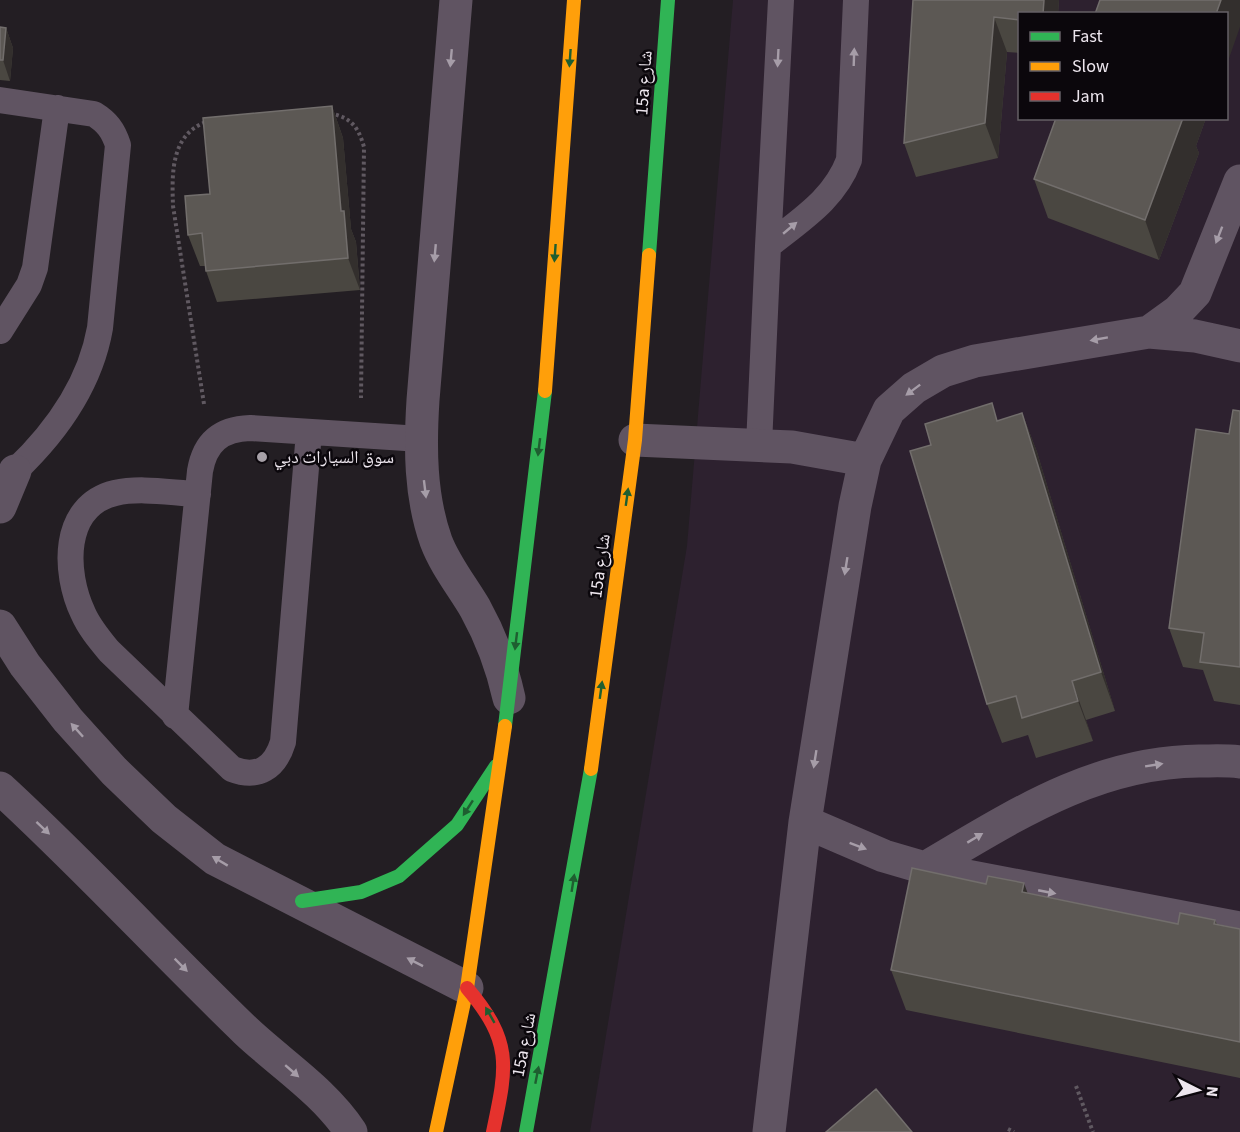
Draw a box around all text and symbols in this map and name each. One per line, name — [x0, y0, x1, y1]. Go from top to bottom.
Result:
legend — [1018, 12, 1228, 120]
text: Fast — [1072, 24, 1103, 49]
one-way arrow — [849, 48, 859, 67]
one-way arrow — [446, 49, 456, 68]
one-way arrow — [565, 49, 575, 68]
one-way arrow — [773, 49, 782, 68]
street label: 15a شارع — [629, 50, 659, 116]
text: Slow — [1072, 54, 1109, 79]
text: Jam — [1072, 84, 1105, 109]
one-way arrow — [782, 221, 798, 234]
one-way arrow — [1214, 227, 1224, 245]
one-way arrow — [430, 243, 440, 262]
one-way arrow — [550, 243, 560, 262]
one-way arrow — [1090, 335, 1109, 344]
one-way arrow — [906, 384, 922, 396]
one-way arrow — [535, 438, 544, 457]
place label: سوق السيارات دبي — [274, 445, 394, 471]
marker: سوق السيارات دبي — [255, 450, 269, 464]
one-way arrow — [420, 479, 429, 498]
one-way arrow — [623, 487, 632, 506]
street label: 15a شارع — [583, 532, 617, 600]
one-way arrow — [841, 557, 850, 576]
one-way arrow — [511, 631, 521, 650]
one-way arrow — [597, 680, 606, 699]
one-way arrow — [70, 722, 84, 737]
one-way arrow — [810, 749, 819, 768]
one-way arrow — [1145, 761, 1164, 770]
one-way arrow — [462, 800, 473, 817]
one-way arrow — [36, 820, 50, 834]
one-way arrow — [967, 833, 983, 844]
one-way arrow — [849, 842, 867, 851]
one-way arrow — [212, 856, 228, 867]
one-way arrow — [568, 873, 577, 892]
one-way arrow — [1038, 888, 1057, 897]
one-way arrow — [406, 957, 423, 967]
one-way arrow — [173, 958, 187, 972]
one-way arrow — [485, 1006, 495, 1023]
street label: 15a شارع — [506, 1011, 542, 1079]
north arrow — [1168, 1060, 1228, 1120]
one-way arrow — [284, 1064, 299, 1077]
one-way arrow — [533, 1065, 542, 1084]
text: N — [1200, 1085, 1223, 1098]

